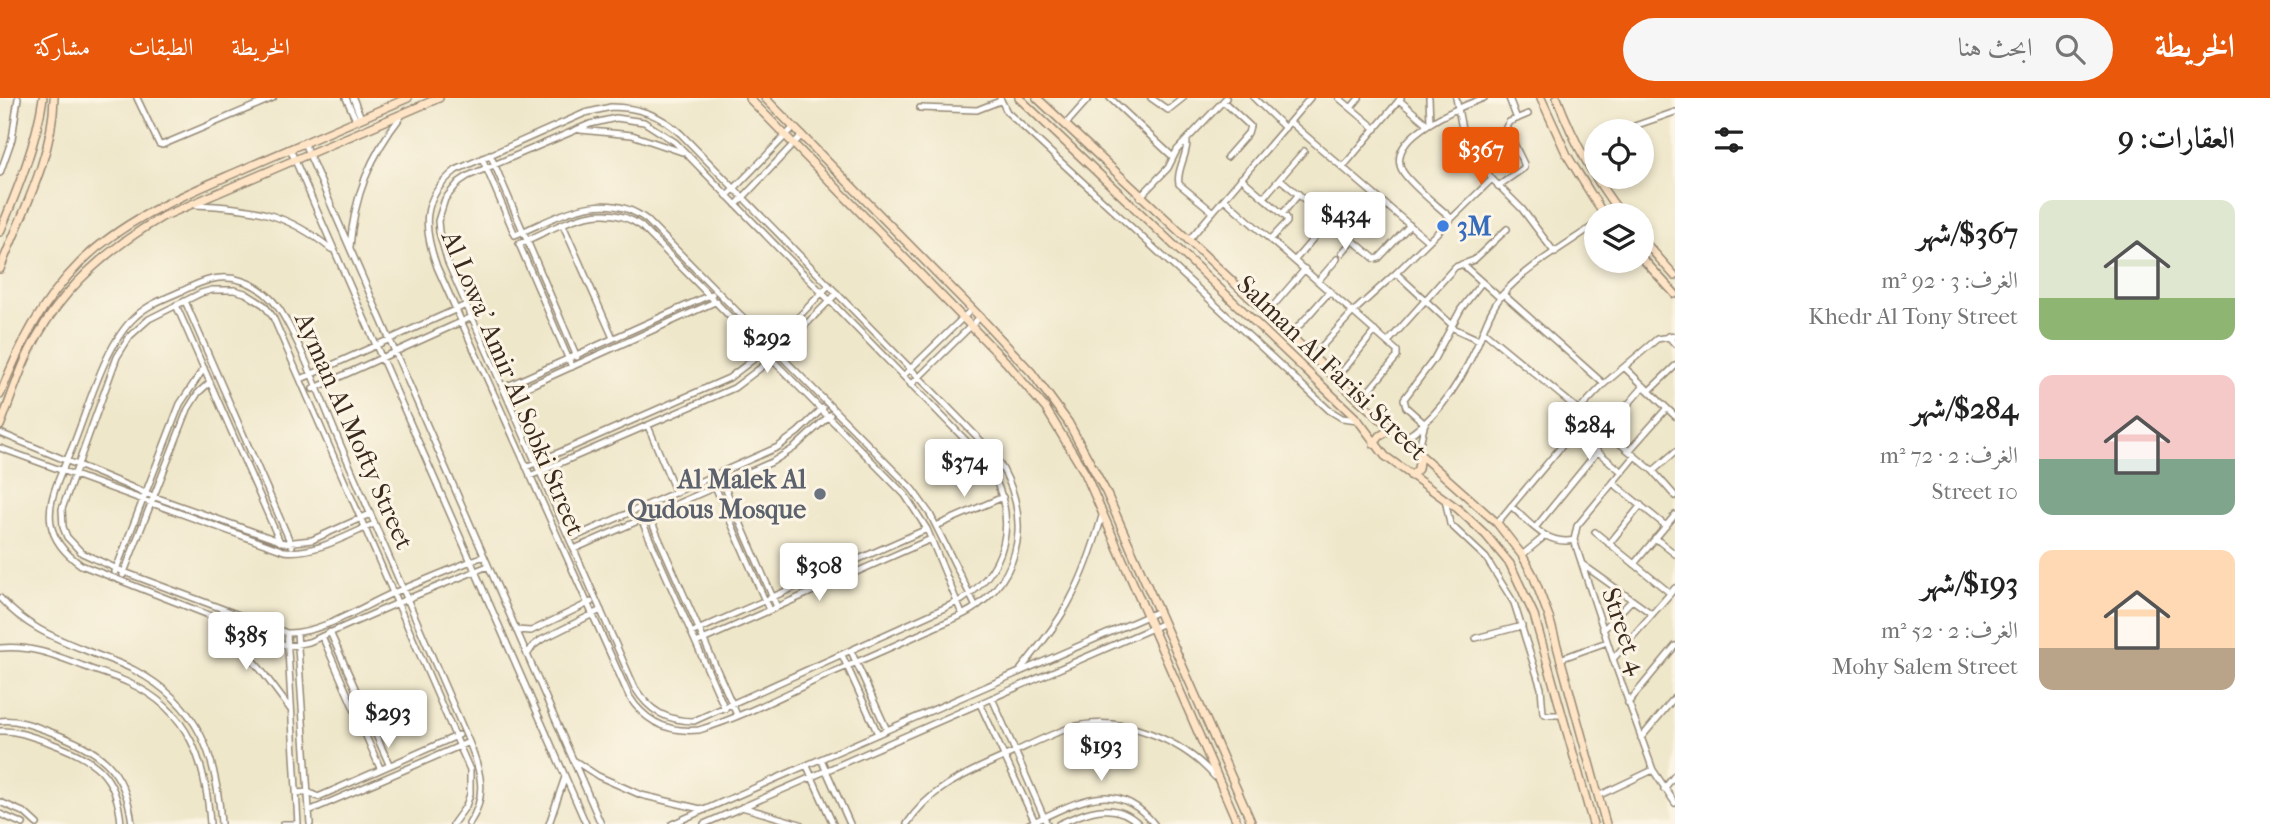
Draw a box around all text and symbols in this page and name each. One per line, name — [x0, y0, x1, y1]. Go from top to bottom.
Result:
search box — [1623, 18, 2113, 81]
text: الخريطة — [2155, 27, 2235, 66]
icon: search — [2051, 30, 2089, 68]
text: ابحث هنا — [1958, 32, 2033, 63]
text: مشاركة — [35, 33, 90, 61]
text: الطبقات — [128, 33, 194, 61]
text: الخريطة — [232, 33, 290, 61]
map controls — [1584, 119, 1654, 273]
button: locate — [1584, 119, 1654, 189]
icon: filters — [1710, 121, 1748, 159]
text: العقارات: 9 — [2118, 121, 2235, 156]
pin: $367 — [1440, 127, 1522, 187]
text: $367 — [1458, 136, 1504, 163]
pin: $434 — [1304, 192, 1386, 252]
text: $434 — [1320, 201, 1370, 228]
button: layers — [1584, 203, 1654, 273]
place label: 3M — [1457, 211, 1492, 242]
text: $367/شهر — [1917, 216, 2018, 251]
marker: 3M — [1435, 218, 1451, 234]
street label: Al Lowa' Amir Al Sobki Street — [434, 225, 592, 541]
icon: home — [2095, 228, 2179, 312]
text: الغرف: 3 · 92 m² — [1881, 267, 2018, 294]
street label: Salman Al Farisi Street — [1230, 269, 1434, 467]
text: Khedr Al Tony Street — [1808, 303, 2018, 330]
street label: Ayman Al Mofty Street — [287, 307, 420, 555]
pin: $292 — [726, 316, 808, 375]
text: $292 — [743, 324, 791, 351]
text: $284/شهر — [1912, 391, 2018, 426]
pin: $284 — [1548, 402, 1630, 462]
icon: home — [2095, 403, 2179, 487]
text: $284 — [1564, 411, 1614, 438]
pin: $374 — [923, 440, 1005, 499]
text: الغرف: 2 · 72 m² — [1880, 442, 2018, 469]
text: $374 — [941, 448, 987, 475]
place label: Al Malek Al Qudous Mosque — [627, 464, 807, 525]
text: Street 10 — [1932, 478, 2018, 505]
marker: Al Malek Al Qudous Mosque — [812, 486, 828, 502]
pin: $308 — [778, 544, 860, 603]
text: $308 — [796, 552, 842, 579]
text: $193/شهر — [1921, 566, 2018, 601]
icon: home — [2095, 578, 2179, 662]
street label: Street 4 — [1595, 584, 1653, 679]
pin: $385 — [205, 612, 287, 672]
text: الغرف: 2 · 52 m² — [1881, 617, 2018, 644]
text: $385 — [224, 621, 268, 648]
text: Mohy Salem Street — [1832, 653, 2018, 680]
pin: $293 — [347, 690, 429, 750]
text: $293 — [365, 699, 411, 726]
pin: $193 — [1060, 724, 1142, 783]
text: $193 — [1080, 732, 1122, 759]

